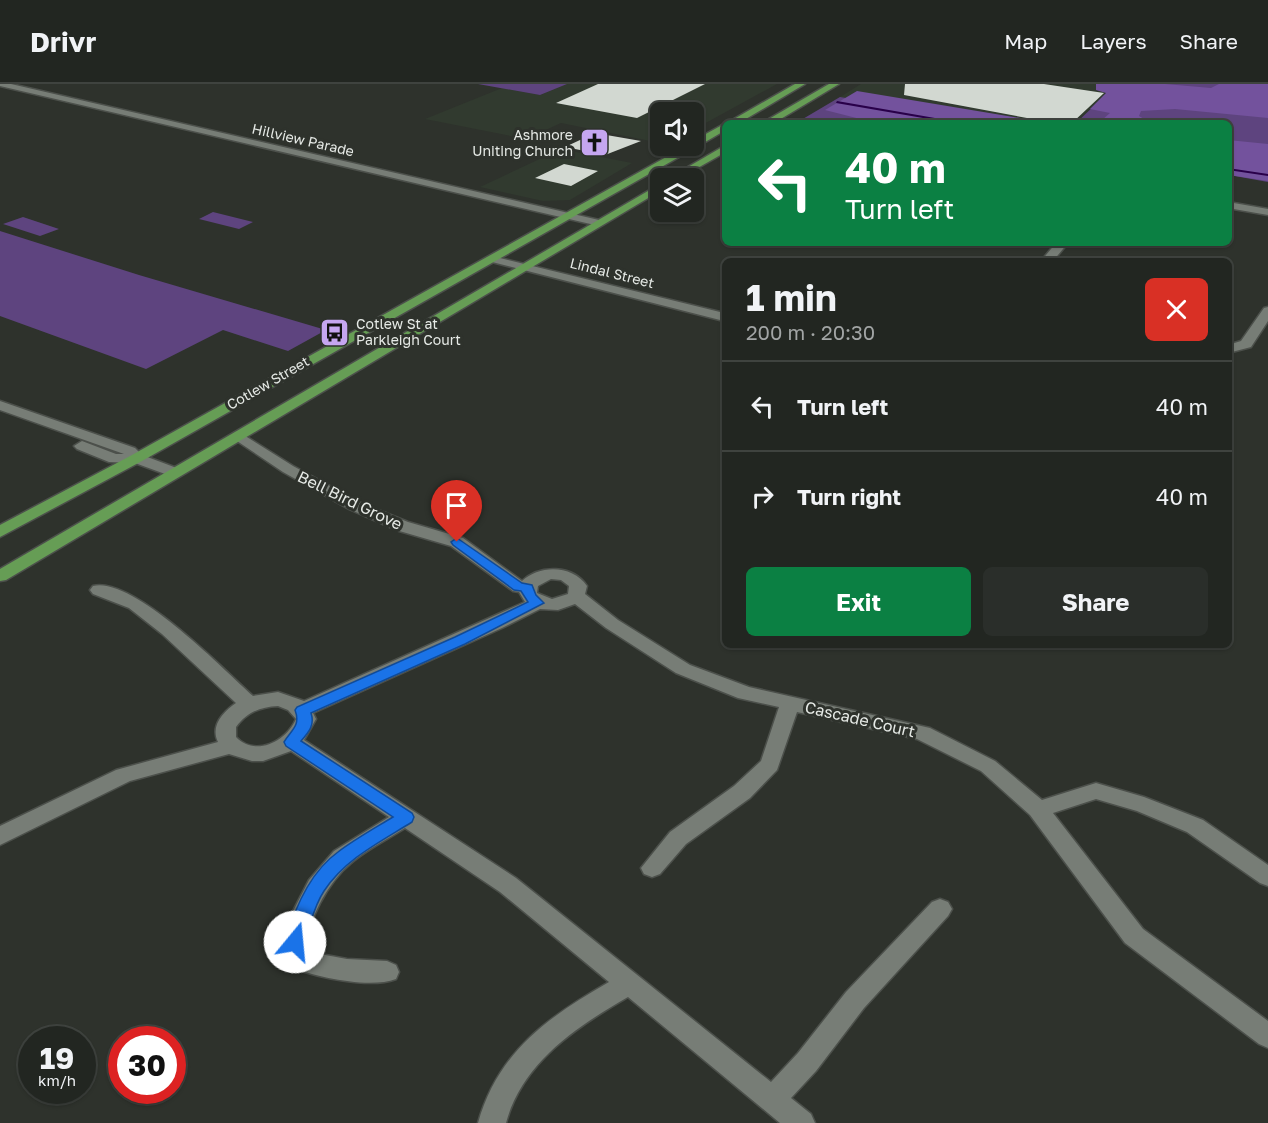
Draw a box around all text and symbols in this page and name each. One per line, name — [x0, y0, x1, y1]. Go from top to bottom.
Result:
text: Drivr — [30, 25, 96, 58]
text: Map — [1004, 28, 1047, 54]
text: Layers — [1080, 28, 1147, 54]
text: Share — [1180, 28, 1238, 54]
map controls — [650, 102, 704, 222]
button: sound — [650, 102, 704, 156]
street label: Hillview Parade — [250, 119, 356, 160]
place label: Ashmore Uniting Church — [472, 126, 573, 159]
church icon: Ashmore Uniting Church — [578, 127, 610, 159]
text: 40 m — [845, 142, 946, 192]
icon: left — [746, 144, 824, 222]
button: layers — [650, 168, 704, 222]
text: Turn left — [845, 193, 954, 225]
street label: Lindal Street — [568, 254, 656, 291]
text: 1 min — [746, 276, 837, 319]
button: close — [1145, 278, 1208, 341]
place label: Cotlew St at Parkleigh Court — [356, 315, 461, 348]
bus stop icon: Cotlew St at Parkleigh Court — [319, 316, 351, 348]
text: 200 m · 20:30 — [746, 320, 875, 344]
street label: Cotlew Street — [224, 352, 312, 413]
icon: left — [746, 390, 779, 423]
text: Turn left — [797, 393, 888, 420]
text: 40 m — [1156, 393, 1208, 420]
street label: Bell Bird Grove — [295, 466, 405, 534]
pin — [431, 480, 482, 542]
icon: right — [746, 480, 779, 513]
text: Turn right — [797, 483, 901, 510]
text: 40 m — [1156, 483, 1208, 510]
icon: arrive — [440, 489, 473, 522]
button: Exit — [746, 567, 971, 636]
button: Share — [983, 567, 1208, 636]
street label: Cascade Court — [803, 697, 917, 741]
position arrow — [263, 910, 327, 974]
speed limit sign: 30 — [108, 1026, 186, 1104]
text: 19 — [40, 1040, 74, 1076]
text: km/h — [38, 1071, 76, 1089]

